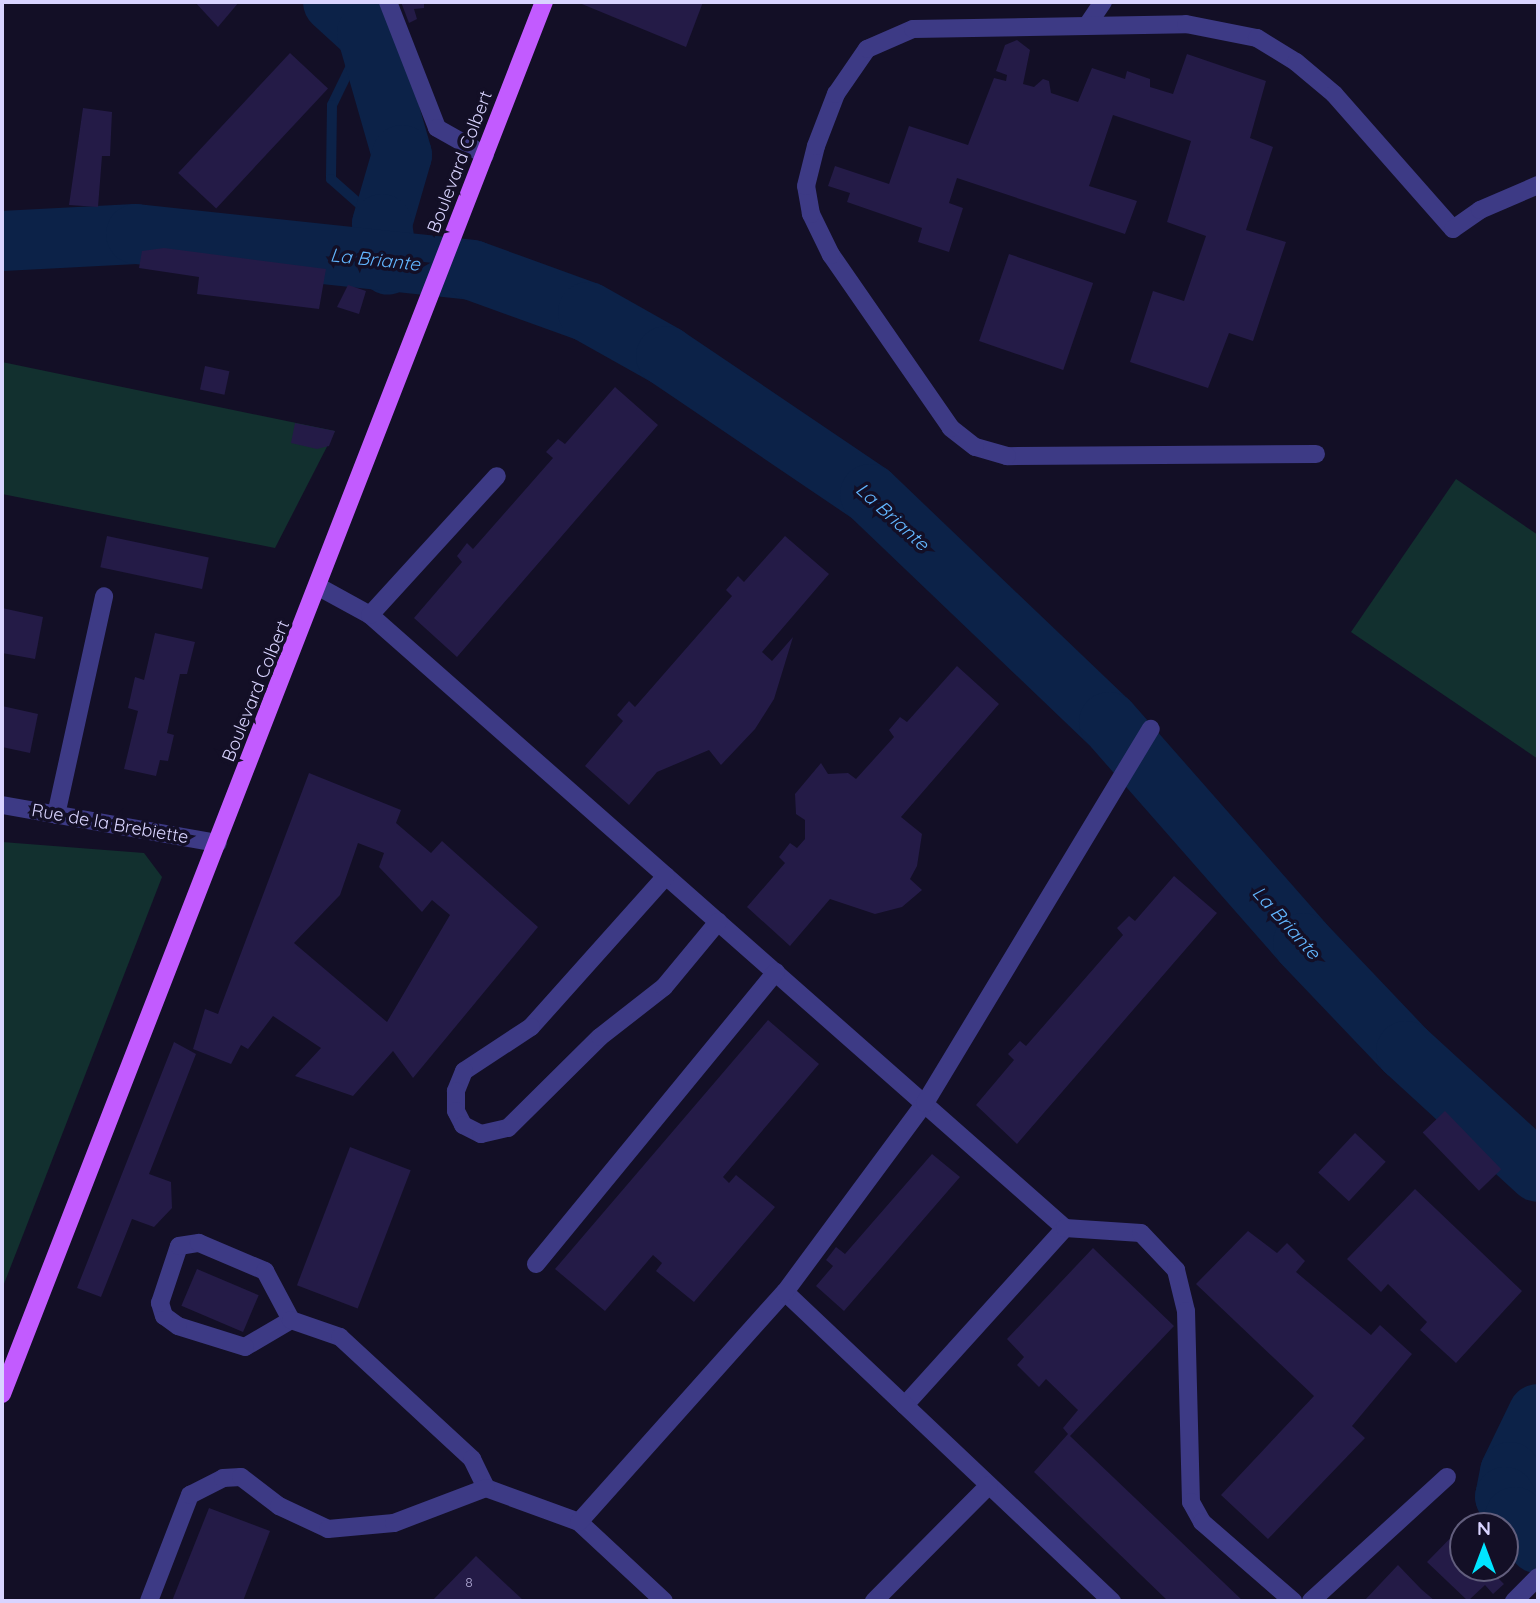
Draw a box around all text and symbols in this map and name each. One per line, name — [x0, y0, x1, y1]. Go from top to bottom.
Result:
street label: Boulevard Colbert — [423, 88, 497, 236]
water label: La Briante — [329, 244, 421, 276]
water label: La Briante — [851, 478, 933, 556]
street label: Boulevard Colbert — [218, 617, 294, 765]
street label: Rue de la Brebiette — [30, 800, 190, 848]
water label: La Briante — [1247, 882, 1325, 964]
north arrow — [1449, 1512, 1519, 1582]
text: N — [1477, 1516, 1491, 1540]
house number: 8 — [465, 1574, 473, 1590]

